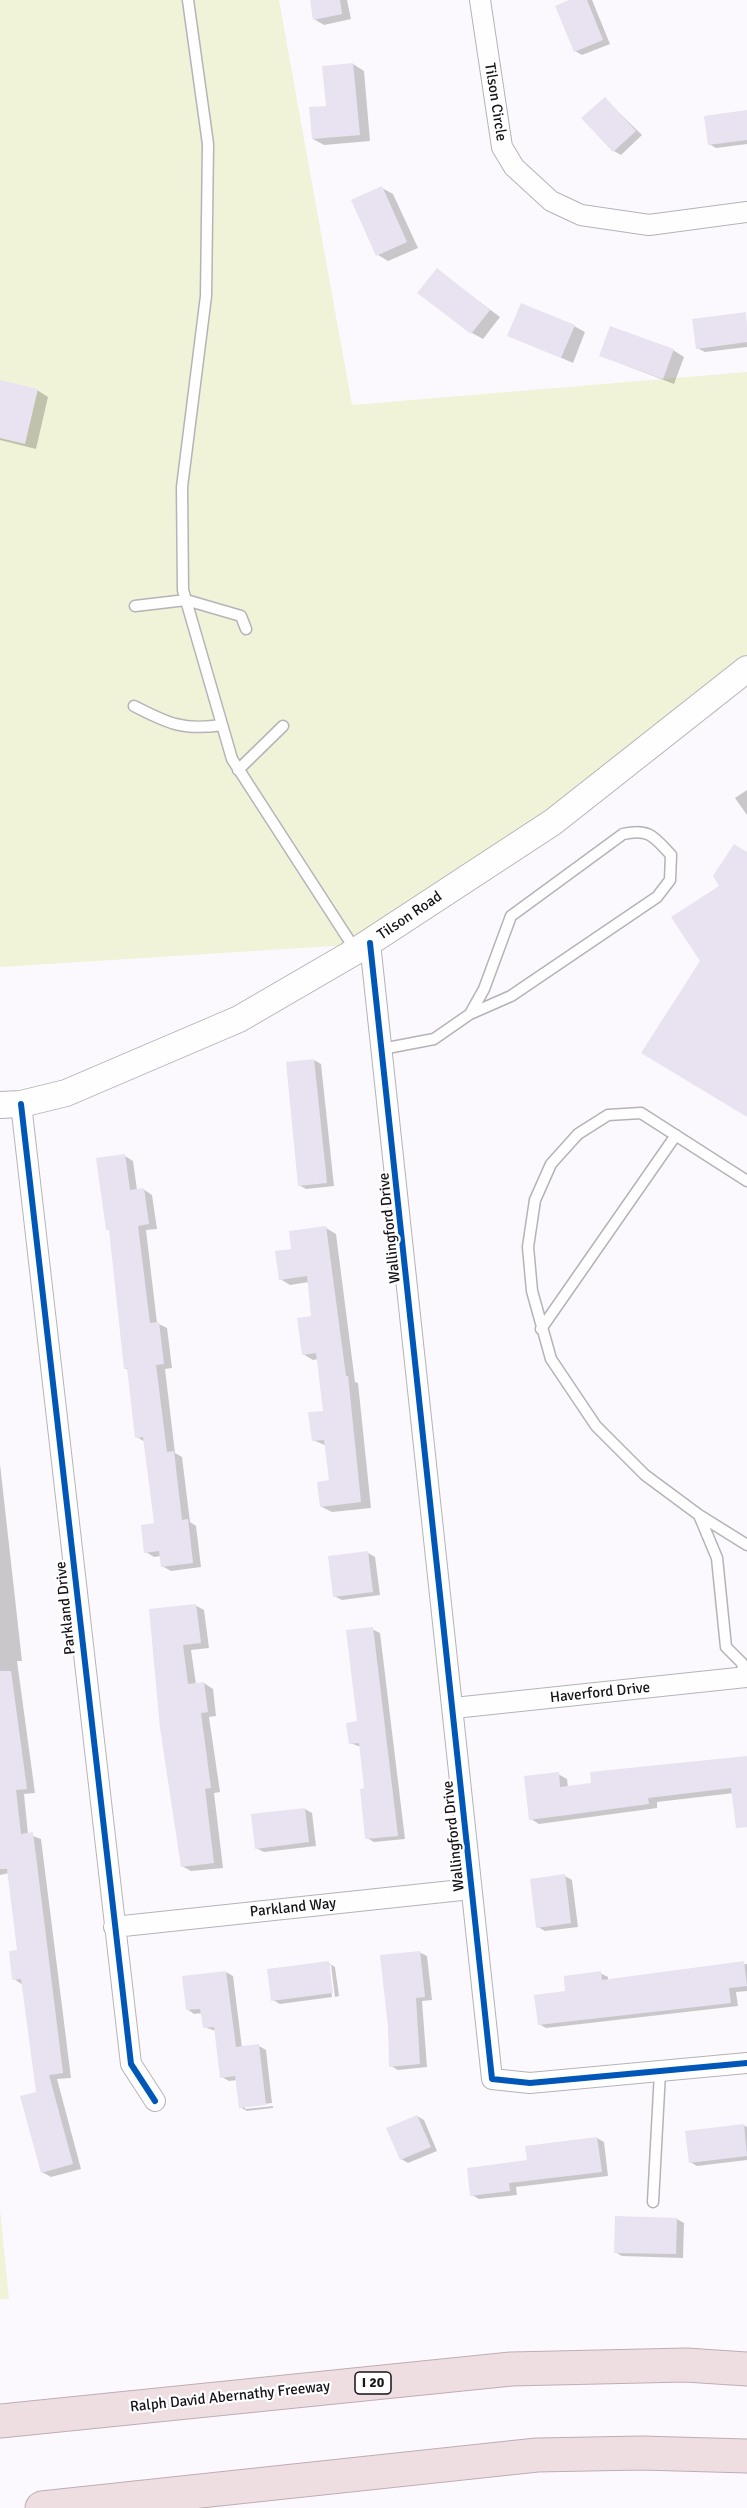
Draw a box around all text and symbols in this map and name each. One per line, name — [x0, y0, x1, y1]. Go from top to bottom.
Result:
street label: Tilson Circle — [480, 62, 510, 142]
street label: Tilson Road — [374, 888, 446, 944]
street label: Wallingford Drive — [375, 1172, 405, 1284]
street label: Parkland Drive — [52, 1561, 80, 1655]
street label: Haverford Drive — [549, 1679, 651, 1707]
street label: Wallingford Drive — [439, 1780, 469, 1892]
street label: Parkland Way — [249, 1895, 337, 1921]
road number: I 20 — [355, 2372, 391, 2394]
street label: Ralph David Abernathy Freeway — [129, 2378, 331, 2416]

